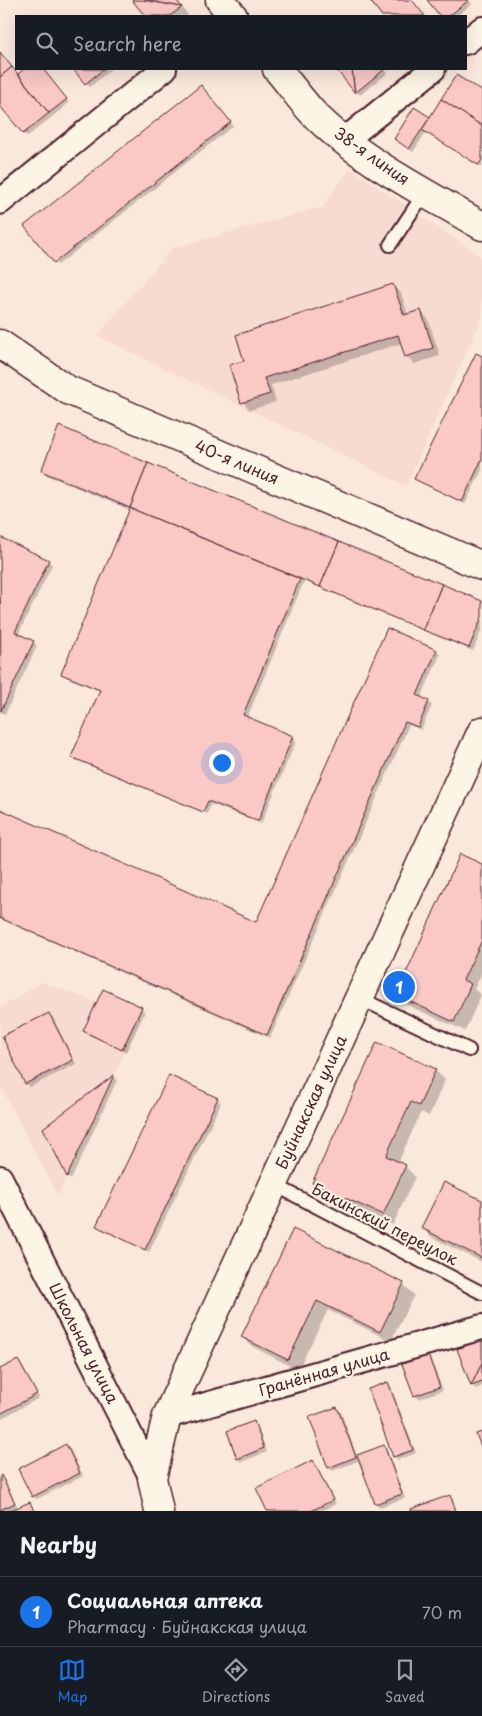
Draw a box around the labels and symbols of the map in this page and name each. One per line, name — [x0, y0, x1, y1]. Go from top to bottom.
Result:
street label: 38-я линия — [330, 120, 415, 190]
street label: 40-я линия — [192, 433, 283, 490]
your location — [209, 750, 235, 776]
pin: 1 — [383, 968, 415, 1006]
street label: Буйнакская улица — [268, 1031, 352, 1173]
street label: Бакинский переулок — [308, 1176, 463, 1271]
street label: Школьная улица — [44, 1278, 126, 1407]
street label: Гранённая улица — [256, 1341, 392, 1401]

